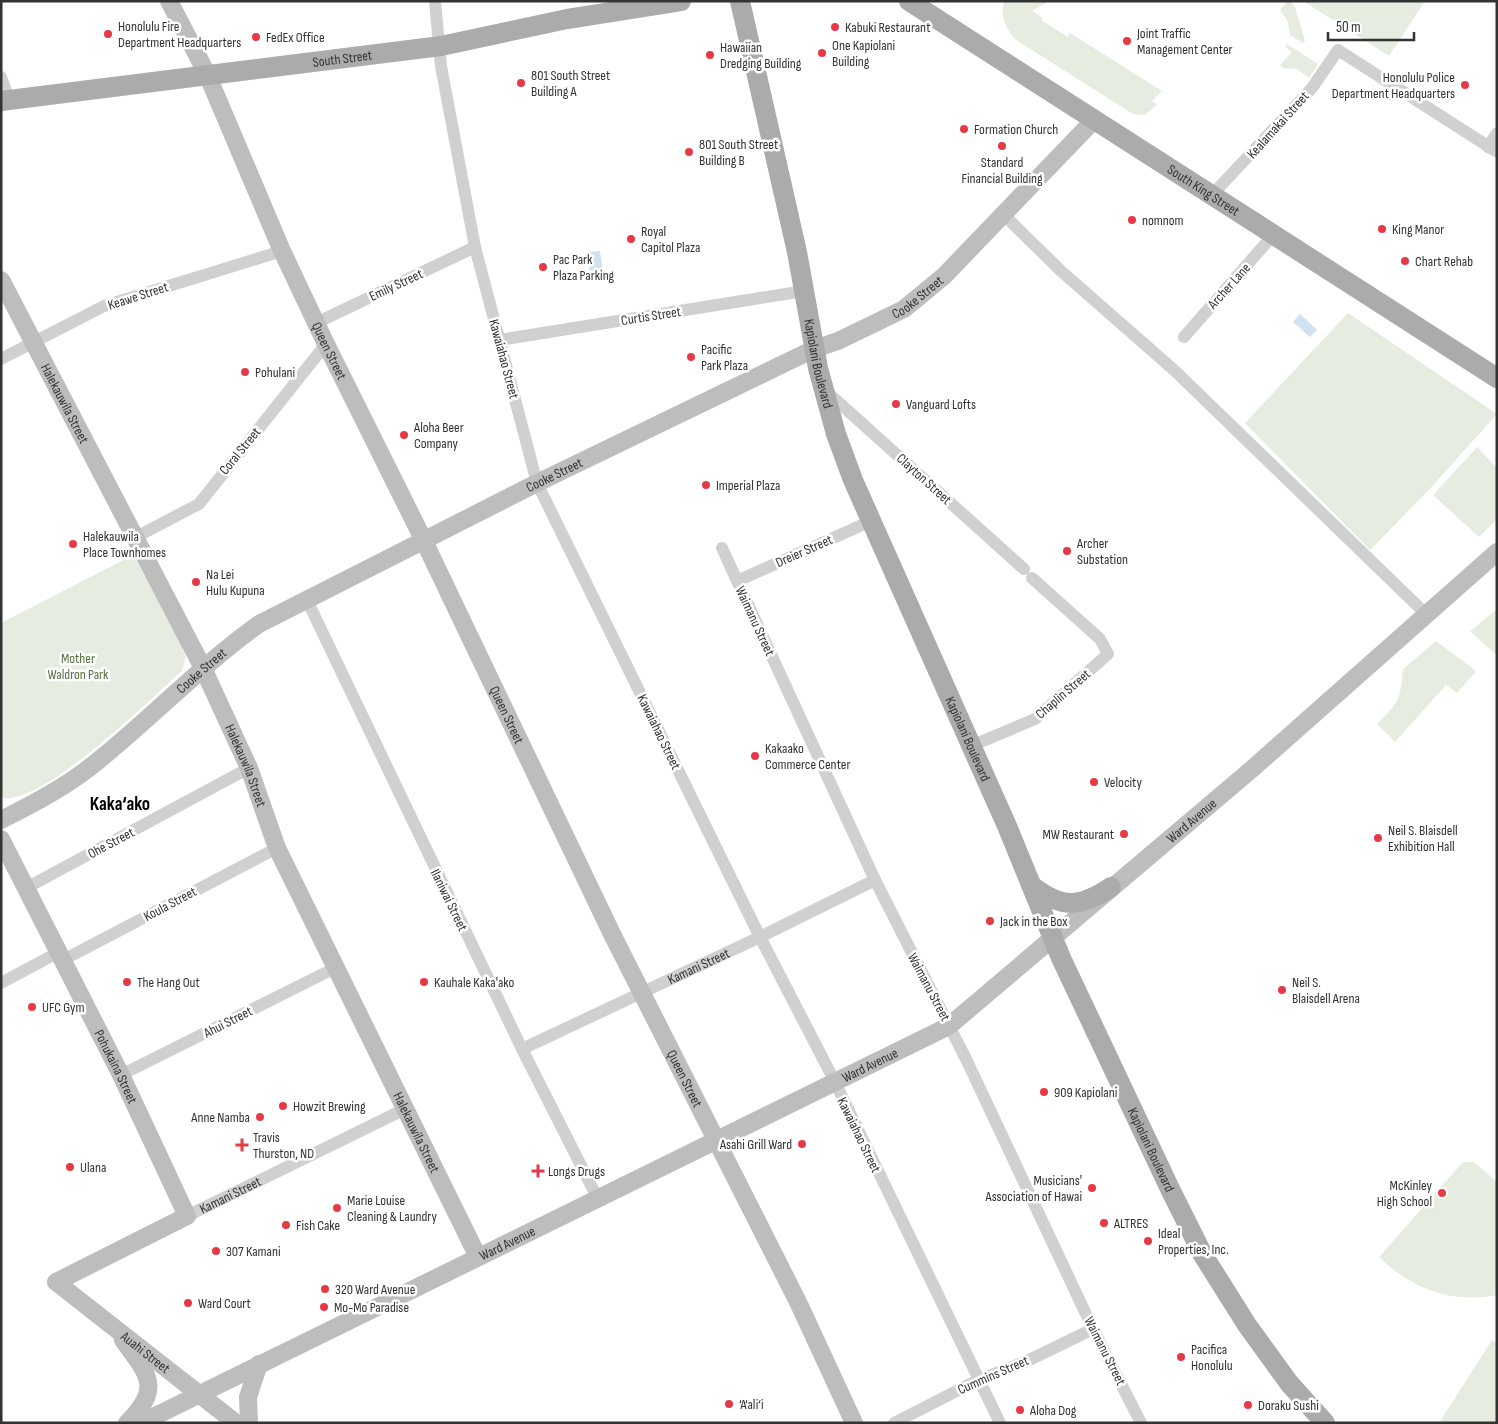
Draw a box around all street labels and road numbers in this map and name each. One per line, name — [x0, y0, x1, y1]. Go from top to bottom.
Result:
street label: South Street — [312, 46, 373, 70]
street label: Kealamakai Street — [1243, 88, 1313, 162]
street label: South King Street — [1164, 160, 1243, 219]
street label: Archer Lane — [1203, 260, 1254, 313]
street label: Emily Street — [367, 265, 425, 305]
street label: Cooke Street — [889, 272, 947, 322]
street label: Keawe Street — [106, 278, 170, 314]
street label: Curtis Street — [620, 303, 682, 329]
street label: Kawaiahao Street — [485, 317, 523, 401]
street label: Kapiolani Boulevard — [801, 317, 837, 410]
street label: Queen Street — [308, 319, 351, 382]
street label: Halekauwila Street — [37, 360, 93, 446]
street label: Coral Street — [216, 424, 264, 478]
street label: Clayton Street — [893, 450, 955, 508]
street label: Cooke Street — [523, 454, 585, 496]
street label: Dreier Street — [773, 531, 835, 571]
street label: Waimanu Street — [732, 584, 778, 658]
street label: Cooke Street — [173, 644, 230, 697]
street label: Chaplin Street — [1032, 666, 1094, 722]
street label: Queen Street — [486, 683, 528, 746]
street label: Kawaiahao Street — [633, 692, 685, 772]
street label: Kapiolani Boulevard — [942, 694, 995, 784]
street label: Halekauwila Street — [221, 721, 270, 809]
street label: Ward Avenue — [1163, 794, 1220, 846]
street label: Ohe Street — [85, 824, 137, 862]
street label: Ilaniwai Street — [427, 866, 471, 934]
street label: Koula Street — [141, 883, 199, 925]
street label: Kamani Street — [665, 944, 732, 988]
street label: Waimanu Street — [904, 950, 954, 1024]
street label: Ahui Street — [200, 1003, 255, 1042]
street label: Pohukaina Street — [91, 1027, 142, 1106]
street label: Ward Avenue — [839, 1044, 901, 1086]
street label: Queen Street — [663, 1047, 707, 1110]
street label: Halekauwila Street — [390, 1089, 444, 1175]
street label: Kawaiahao Street — [833, 1095, 885, 1175]
street label: Kapiolani Boulevard — [1124, 1105, 1179, 1195]
street label: Kamani Street — [197, 1173, 264, 1217]
street label: Ward Avenue — [476, 1222, 538, 1264]
street label: Waimanu Street — [1080, 1314, 1130, 1388]
street label: Auahi Street — [117, 1327, 174, 1377]
street label: Cummins Street — [955, 1352, 1031, 1398]

